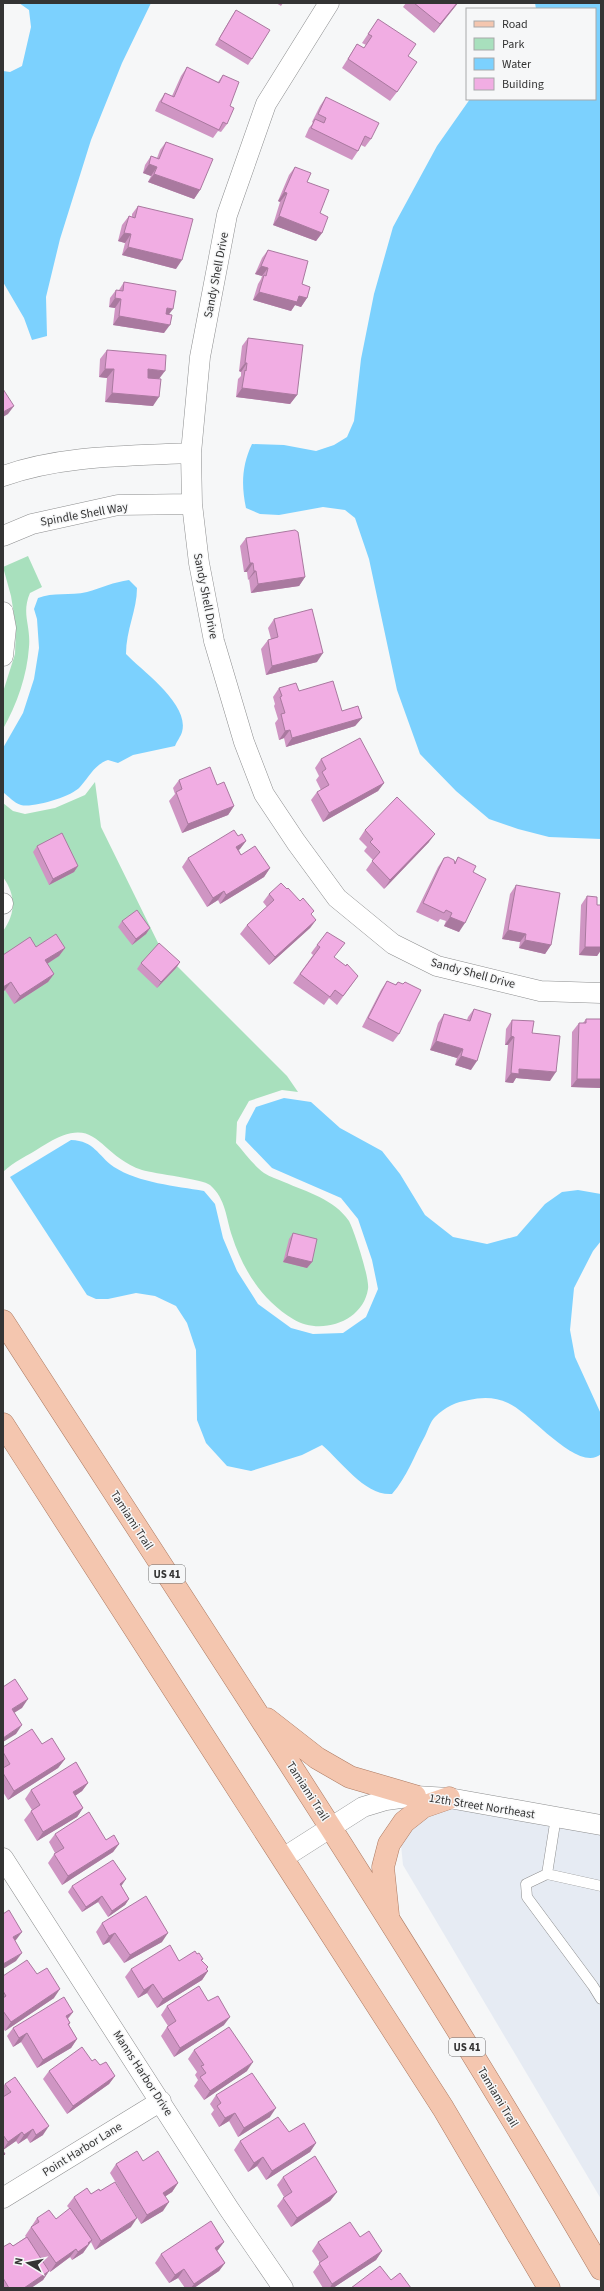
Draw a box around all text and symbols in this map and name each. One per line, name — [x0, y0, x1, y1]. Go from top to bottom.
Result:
legend — [466, 8, 596, 100]
text: Road — [502, 16, 528, 33]
text: Park — [502, 36, 524, 53]
text: Water — [502, 56, 532, 73]
text: Building — [502, 76, 544, 93]
street label: Sandy Shell Drive — [200, 231, 233, 319]
street label: Spindle Shell Way — [39, 498, 130, 531]
street label: Sandy Shell Drive — [189, 552, 222, 641]
street label: Sandy Shell Drive — [429, 954, 517, 993]
street label: Tamiami Trail — [106, 1487, 157, 1553]
road number: US 41 — [149, 1565, 185, 1583]
street label: Tamiami Trail — [282, 1758, 333, 1824]
street label: 12th Street Northeast — [428, 1790, 536, 1823]
street label: Manns Harbor Drive — [108, 2027, 177, 2119]
road number: US 41 — [449, 2038, 485, 2056]
street label: Tamiami Trail — [473, 2064, 522, 2131]
street label: Point Harbor Lane — [39, 2118, 125, 2181]
north arrow — [8, 2243, 48, 2283]
text: N — [11, 2256, 27, 2266]

